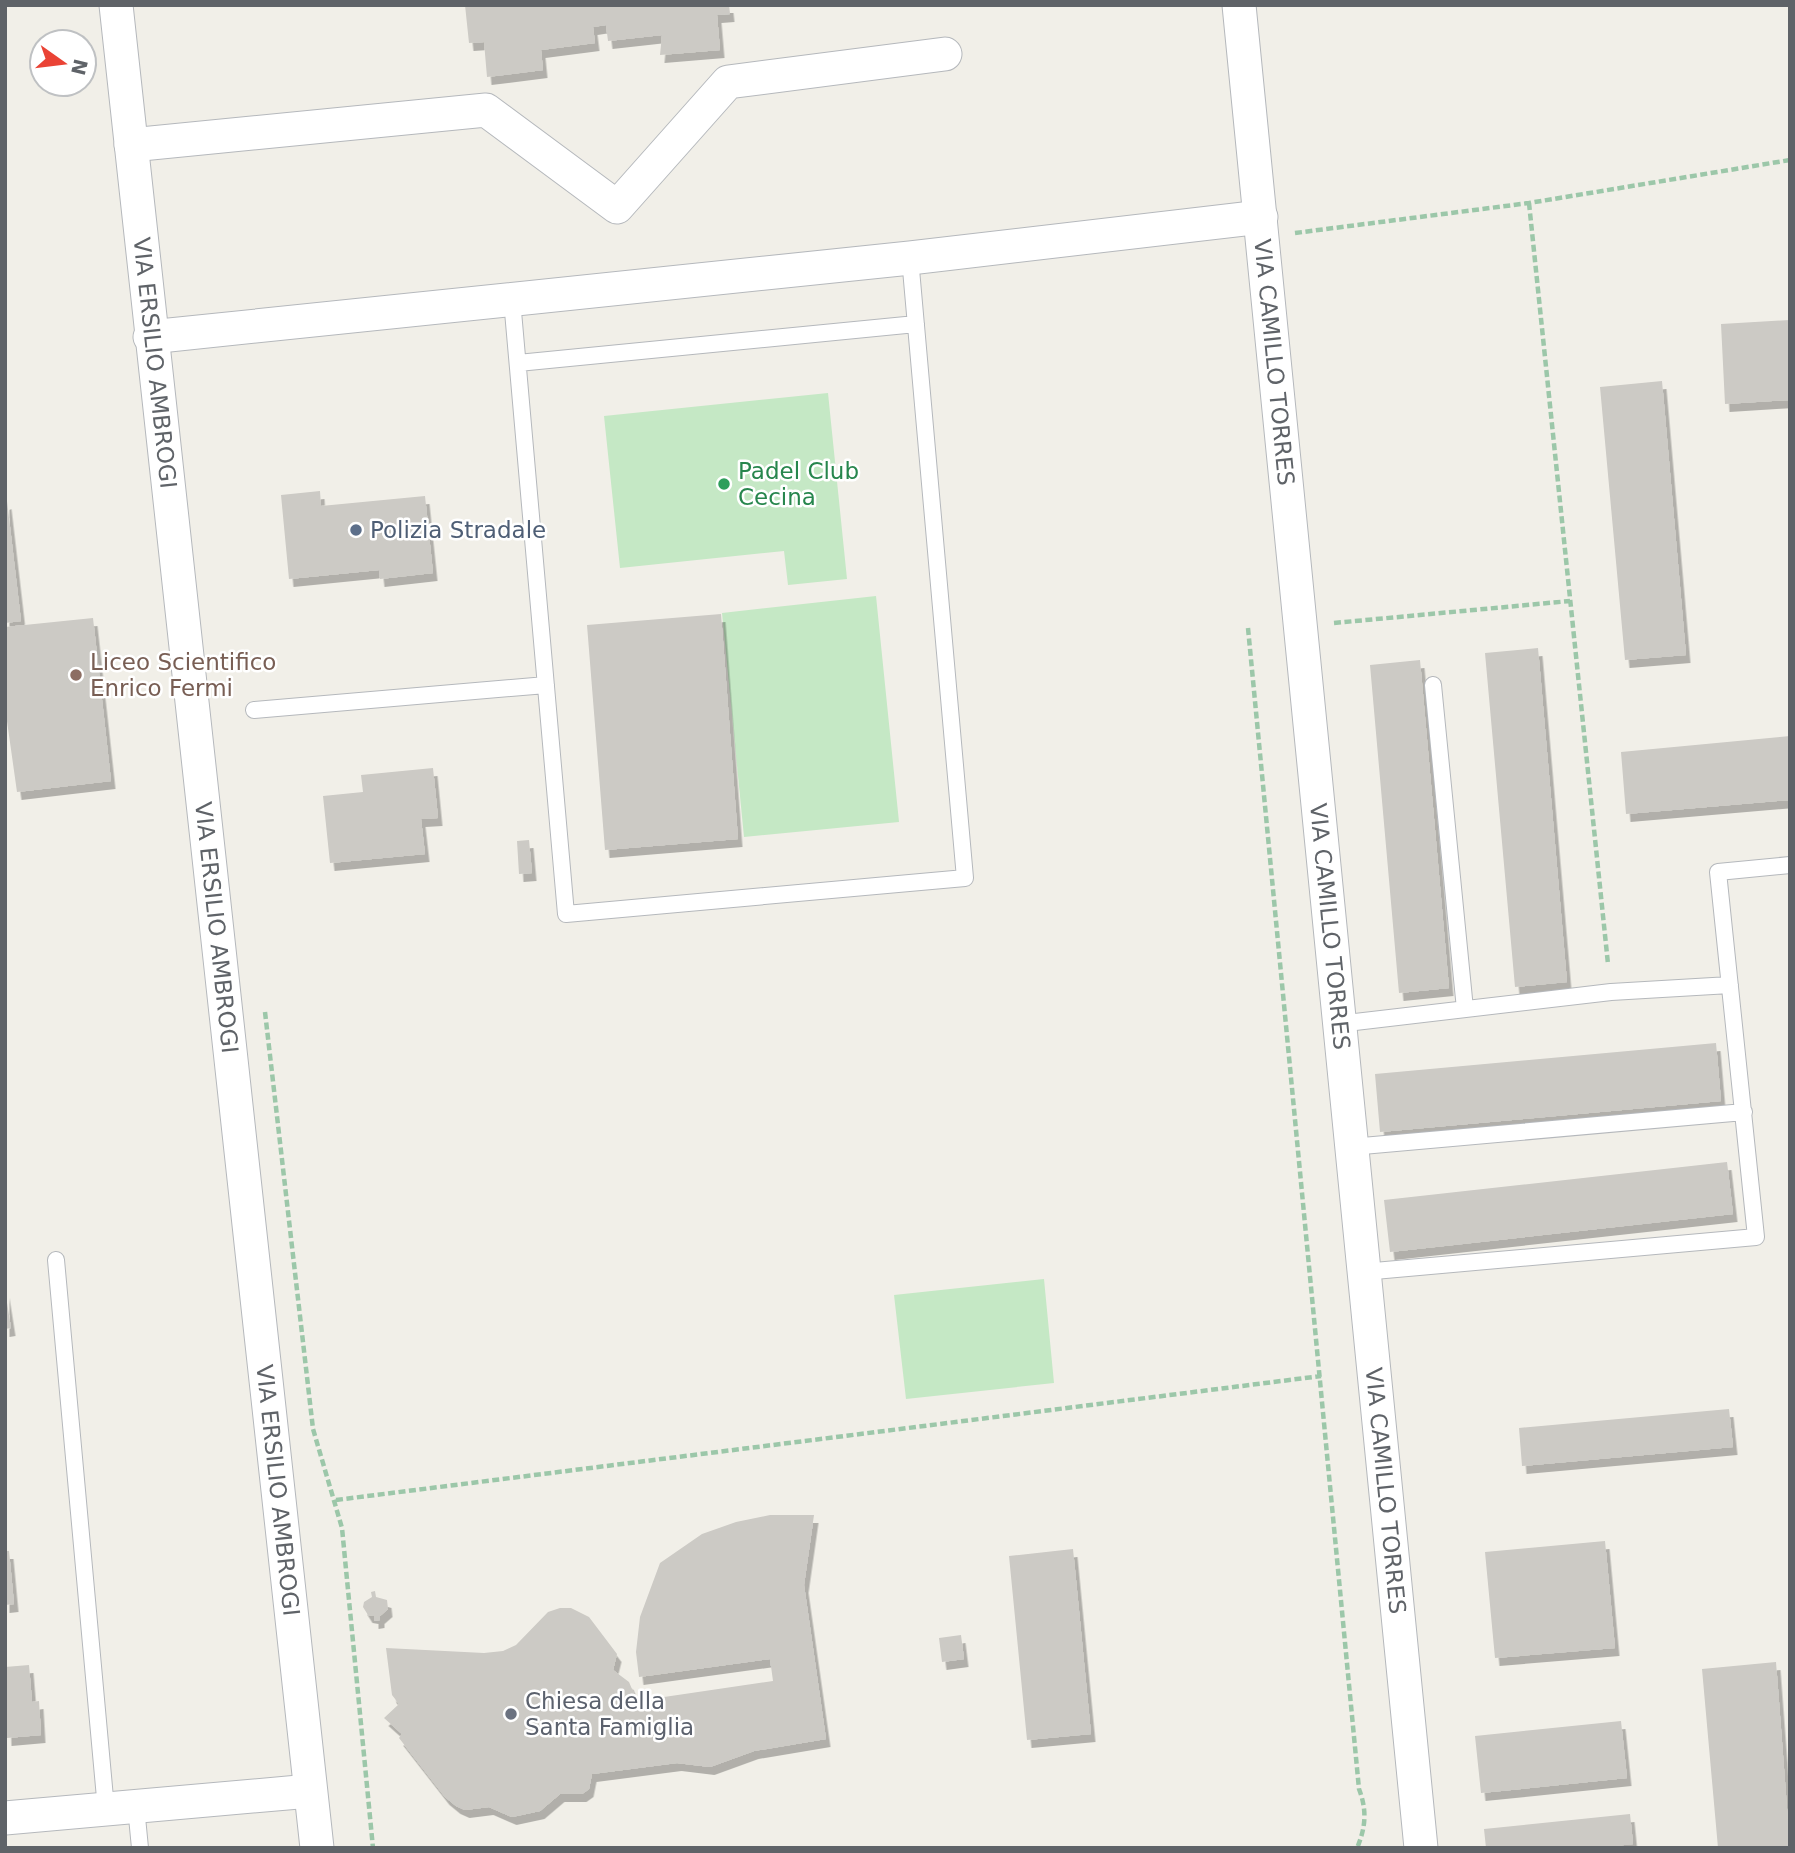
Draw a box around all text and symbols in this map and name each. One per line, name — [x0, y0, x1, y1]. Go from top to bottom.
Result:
north arrow — [28, 28, 98, 98]
text: N — [67, 57, 92, 77]
street label: VIA ERSILIO AMBROGI — [128, 236, 182, 490]
street label: VIA CAMILLO TORRES — [1249, 238, 1299, 487]
place label: Padel Club Cecina — [738, 458, 859, 510]
marker: Padel Club Cecina — [716, 476, 732, 492]
place label: Polizia Stradale — [370, 517, 546, 543]
marker: Polizia Stradale — [348, 522, 364, 538]
place label: Liceo Scientifico Enrico Fermi — [90, 649, 276, 701]
marker: Liceo Scientifico Enrico Fermi — [68, 667, 84, 683]
street label: VIA ERSILIO AMBROGI — [190, 801, 243, 1055]
street label: VIA CAMILLO TORRES — [1305, 802, 1355, 1051]
street label: VIA ERSILIO AMBROGI — [251, 1363, 305, 1617]
street label: VIA CAMILLO TORRES — [1361, 1366, 1411, 1615]
place label: Chiesa della Santa Famiglia — [525, 1688, 694, 1740]
marker: Chiesa della Santa Famiglia — [503, 1706, 519, 1722]

